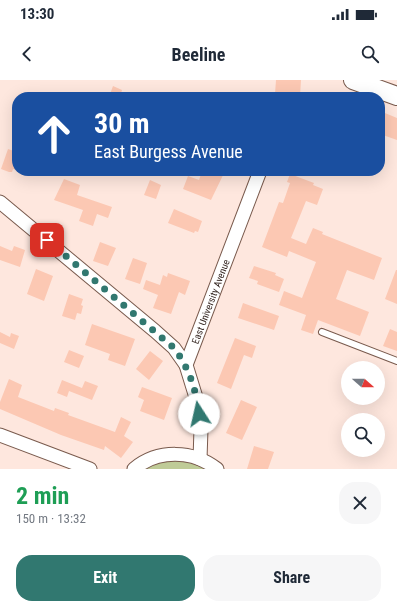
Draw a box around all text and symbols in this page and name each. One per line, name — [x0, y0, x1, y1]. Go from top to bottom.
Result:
text: 13:30 — [20, 5, 54, 23]
icon: back — [16, 43, 38, 65]
icon: search — [359, 43, 381, 65]
text: Beeline — [172, 44, 225, 65]
text: 30 m — [94, 107, 150, 140]
icon: ahead — [28, 108, 80, 160]
text: East Burgess Avenue — [94, 141, 243, 162]
pin — [30, 223, 64, 257]
icon: arrive — [36, 229, 58, 251]
street label: East University Avenue — [189, 257, 231, 345]
north arrow — [341, 361, 385, 405]
map controls — [341, 361, 385, 457]
position arrow — [178, 393, 220, 435]
button: search — [341, 413, 385, 457]
text: 2 min — [16, 482, 69, 510]
button: close — [339, 482, 381, 524]
text: 150 m · 13:32 — [16, 511, 86, 526]
button: Exit — [16, 555, 195, 601]
button: Share — [203, 555, 381, 601]

